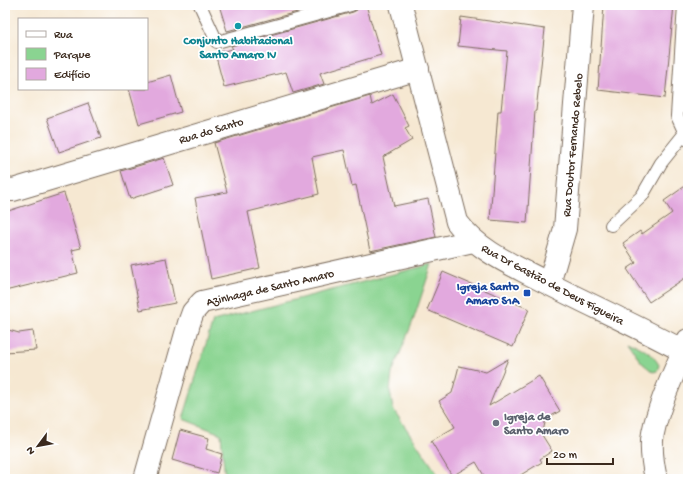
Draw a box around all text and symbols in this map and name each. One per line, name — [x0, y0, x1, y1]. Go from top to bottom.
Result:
legend — [18, 18, 148, 90]
marker: Conjunto Habitacional Santo Amaro IV — [233, 21, 243, 31]
text: Rua — [54, 29, 73, 43]
place label: Conjunto Habitacional Santo Amaro IV — [182, 35, 293, 63]
text: Parque — [53, 49, 91, 63]
text: Edifício — [54, 69, 90, 83]
street label: Rua Doutor Fernando Rebelo — [561, 73, 587, 217]
street label: Rua do Santo — [178, 115, 245, 148]
street label: Rua Dr Gastão de Deus Figueira — [478, 242, 626, 330]
street label: Azinhaga de Santo Amaro — [205, 267, 336, 310]
place label: Igreja Santo Amaro S1A — [457, 281, 520, 309]
marker: Igreja Santo Amaro S1A — [522, 288, 532, 298]
place label: Igreja de Santo Amaro — [504, 411, 569, 439]
marker: Igreja de Santo Amaro — [491, 418, 501, 428]
north arrow — [18, 426, 58, 466]
scale bar — [547, 440, 613, 466]
text: N — [24, 444, 38, 456]
text: 20 m — [553, 449, 578, 463]

